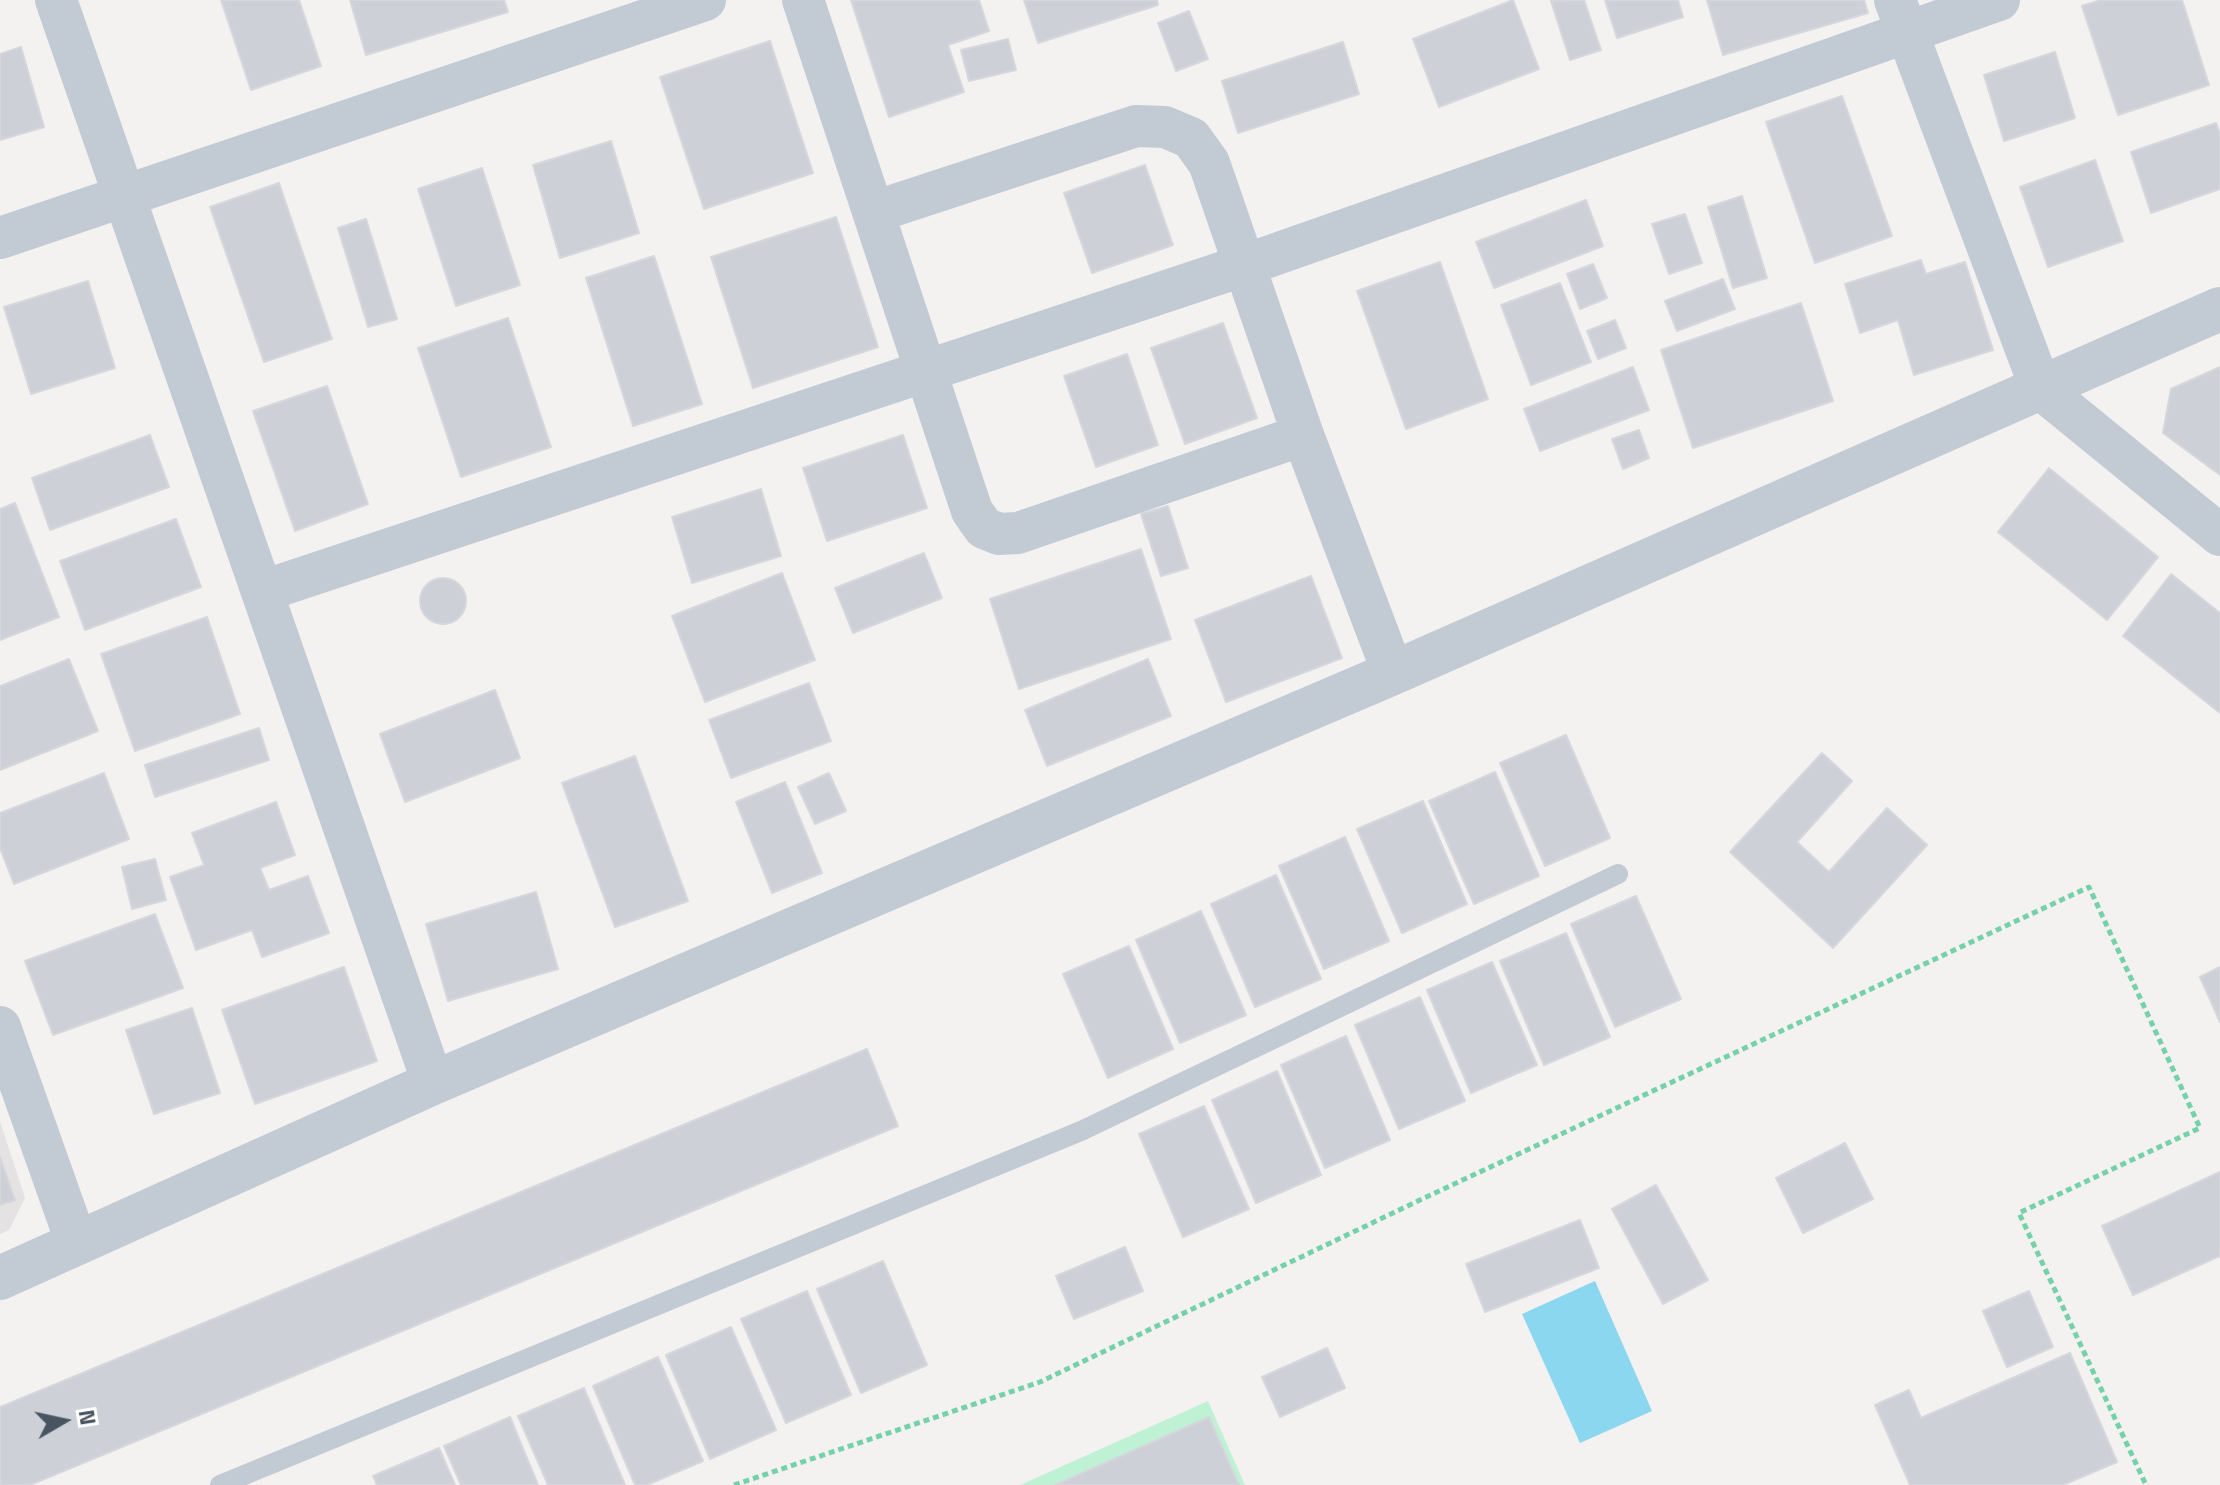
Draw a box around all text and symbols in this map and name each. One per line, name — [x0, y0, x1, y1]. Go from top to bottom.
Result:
north arrow — [24, 1381, 104, 1461]
text: N — [70, 1407, 106, 1427]

